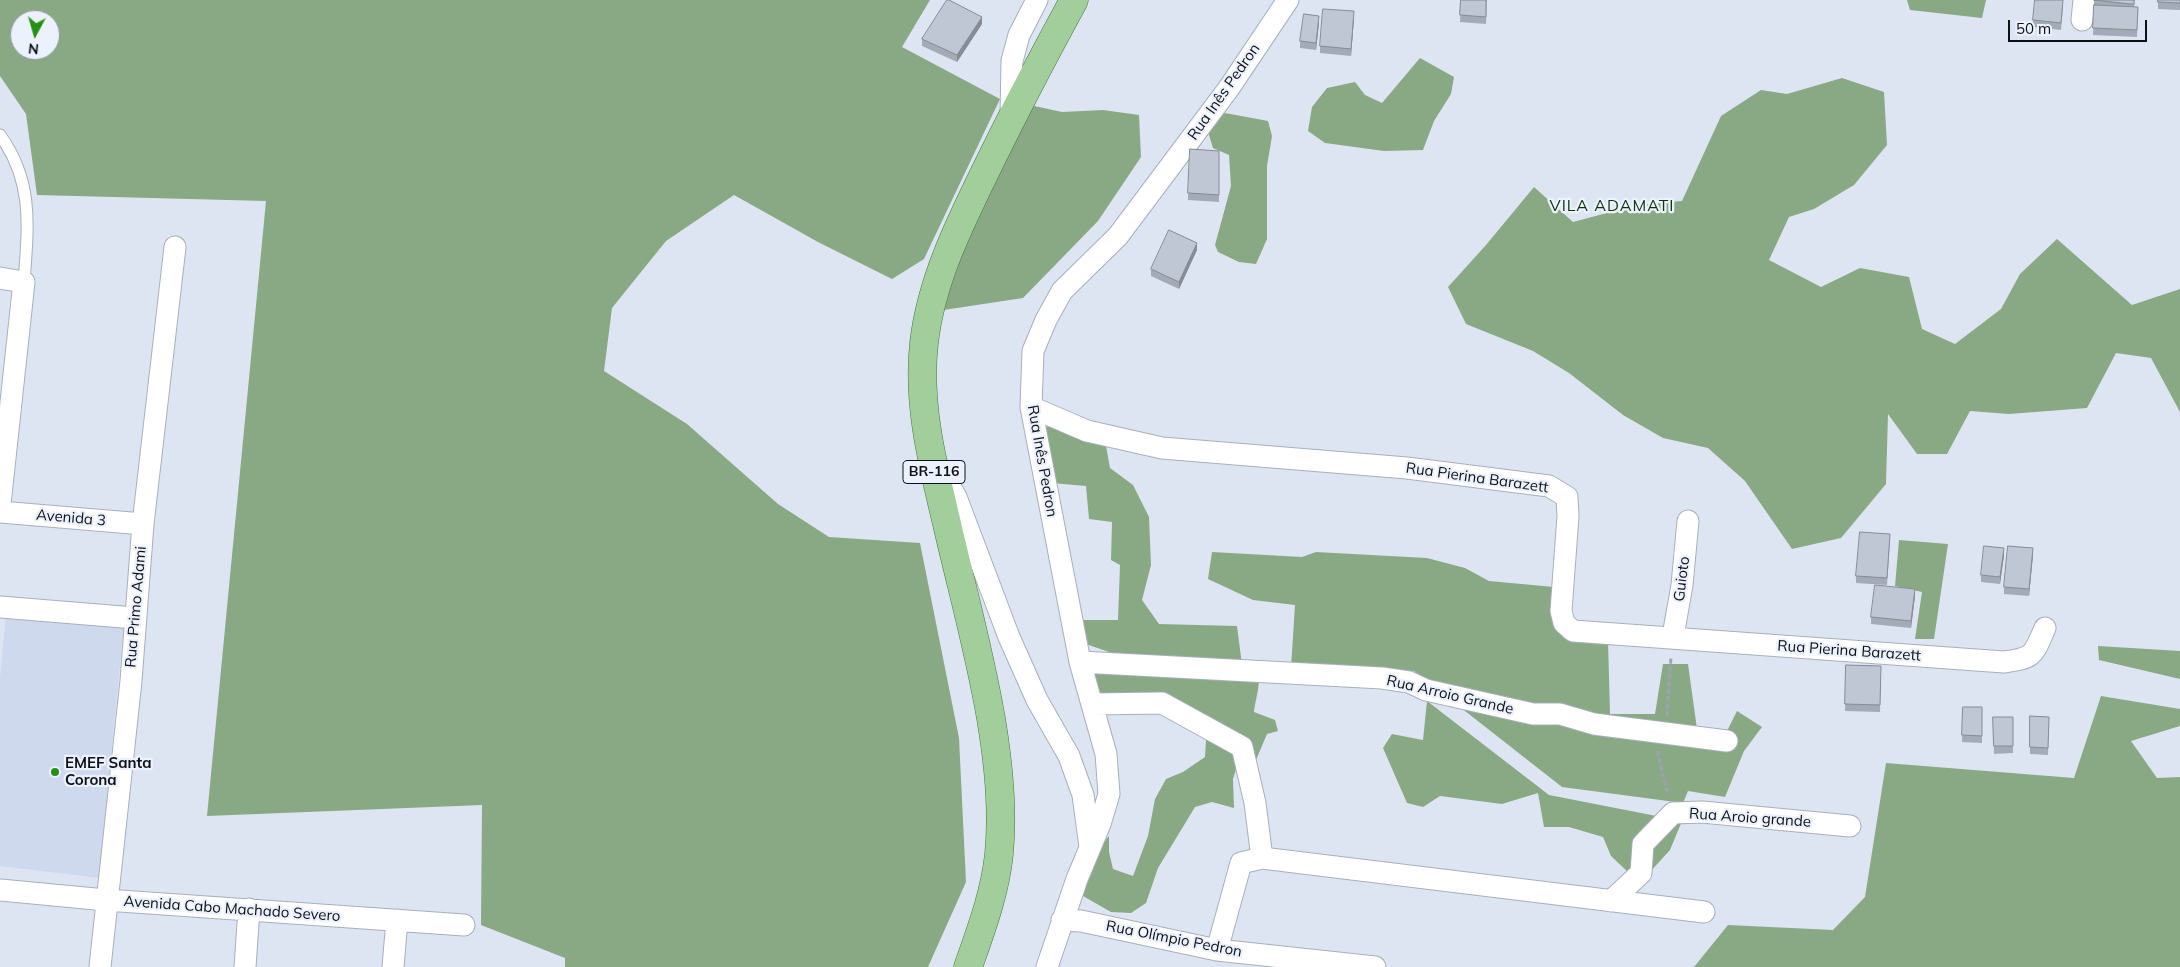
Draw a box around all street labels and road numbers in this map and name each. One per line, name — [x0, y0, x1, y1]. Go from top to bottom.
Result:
street label: Rua Inês Pedron — [1184, 40, 1264, 144]
street label: Rua Inês Pedron — [1023, 404, 1061, 518]
street label: Rua Pierina Barazett — [1405, 459, 1549, 497]
road number: BR-116 — [903, 461, 965, 484]
street label: Avenida 3 — [35, 506, 107, 530]
street label: Rua Primo Adami — [122, 545, 150, 669]
street label: Guioto — [1670, 555, 1694, 603]
street label: Rua Pierina Barazett — [1777, 637, 1921, 665]
street label: Rua Arroio Grande — [1385, 672, 1515, 718]
street label: Rua Aroio grande — [1688, 805, 1812, 831]
street label: Avenida Cabo Machado Severo — [123, 892, 341, 926]
street label: Rua Olímpio Pedron — [1104, 917, 1244, 961]

